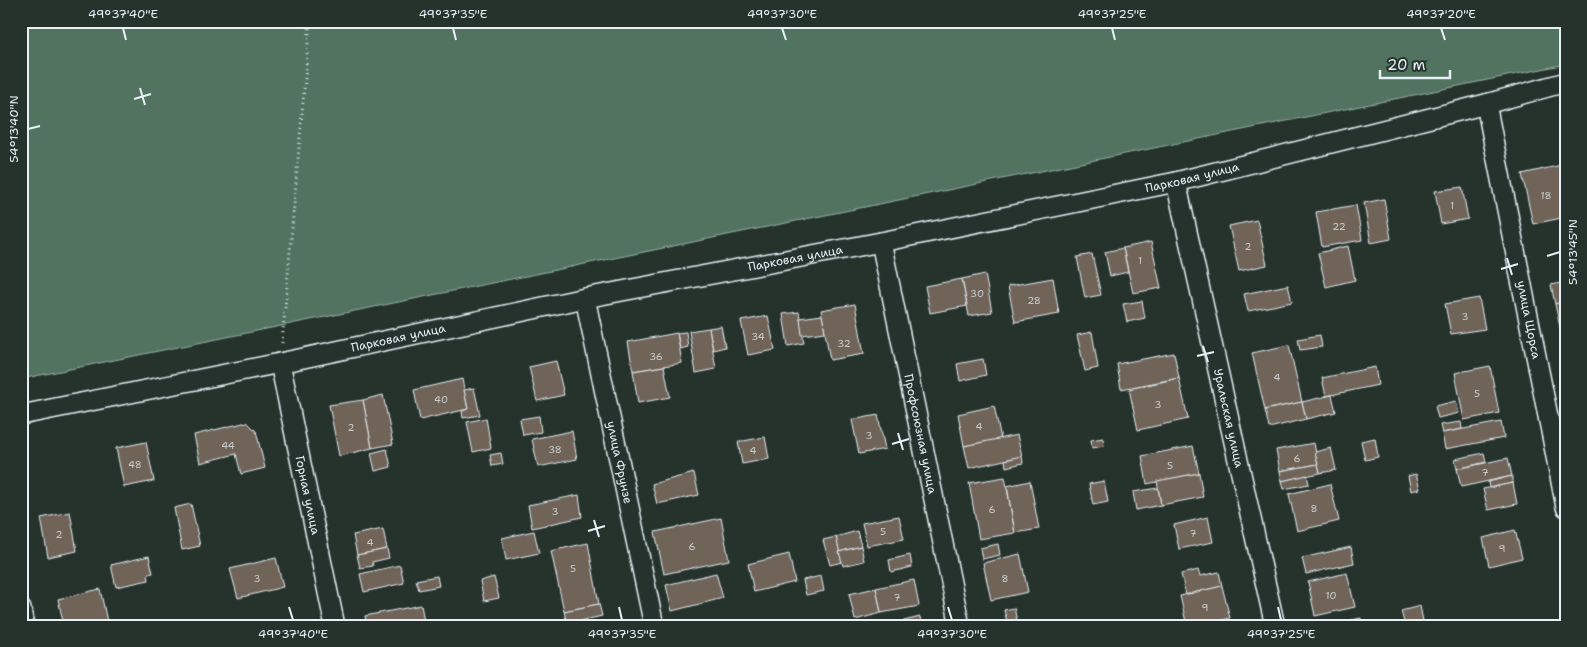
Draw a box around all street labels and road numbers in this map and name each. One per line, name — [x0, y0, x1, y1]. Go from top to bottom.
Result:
street label: Парковая улица — [1144, 158, 1241, 196]
street label: Парковая улица — [746, 241, 845, 275]
street label: улица Щорса — [1513, 279, 1545, 361]
street label: Парковая улица — [349, 320, 447, 356]
street label: Уральская улица — [1210, 367, 1248, 470]
street label: Профсоюзная улица — [900, 373, 941, 496]
street label: улица Фрунзе — [603, 419, 636, 506]
street label: Горная улица — [292, 454, 324, 537]

